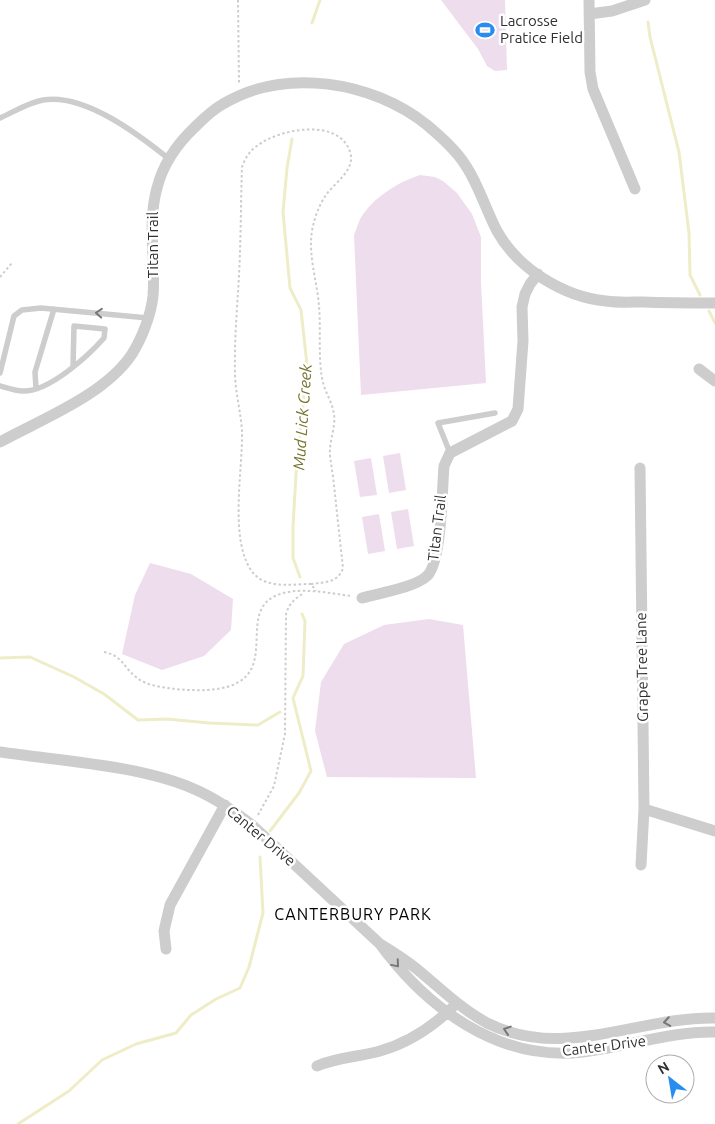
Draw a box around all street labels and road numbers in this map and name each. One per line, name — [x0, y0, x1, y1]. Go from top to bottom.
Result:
street label: Titan Trail — [144, 212, 161, 278]
street label: Titan Trail — [424, 494, 449, 562]
street label: Grape Tree Lane — [632, 612, 651, 722]
street label: Canter Drive — [224, 802, 299, 869]
street label: Canter Drive — [561, 1032, 647, 1059]

